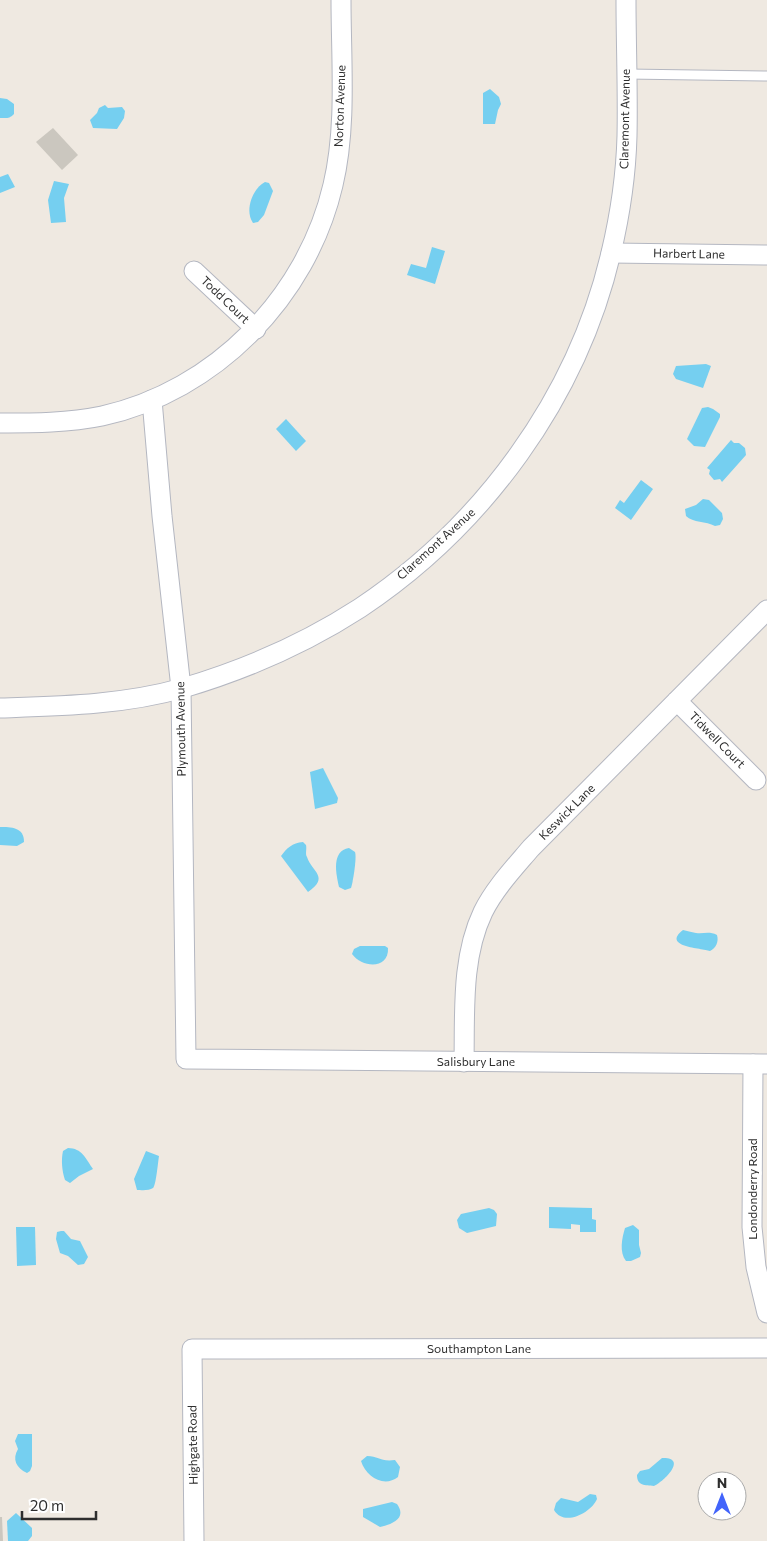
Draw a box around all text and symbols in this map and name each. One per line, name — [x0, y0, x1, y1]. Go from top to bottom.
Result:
street label: Norton Avenue — [331, 65, 347, 147]
street label: Claremont Avenue — [616, 69, 632, 169]
street label: Harbert Lane — [653, 245, 725, 261]
street label: Todd Court — [199, 273, 253, 326]
street label: Claremont Avenue — [393, 505, 477, 582]
street label: Plymouth Avenue — [172, 681, 188, 777]
street label: Tidwell Court — [687, 708, 749, 770]
street label: Keswick Lane — [536, 781, 597, 842]
street label: Salisbury Lane — [437, 1054, 515, 1068]
street label: Londonderry Road — [745, 1138, 759, 1240]
street label: Southampton Lane — [427, 1341, 531, 1355]
street label: Highgate Road — [184, 1405, 200, 1485]
north arrow — [697, 1471, 747, 1521]
text: N — [717, 1474, 727, 1491]
scale bar — [22, 1488, 96, 1520]
text: 20 m — [30, 1496, 64, 1514]

